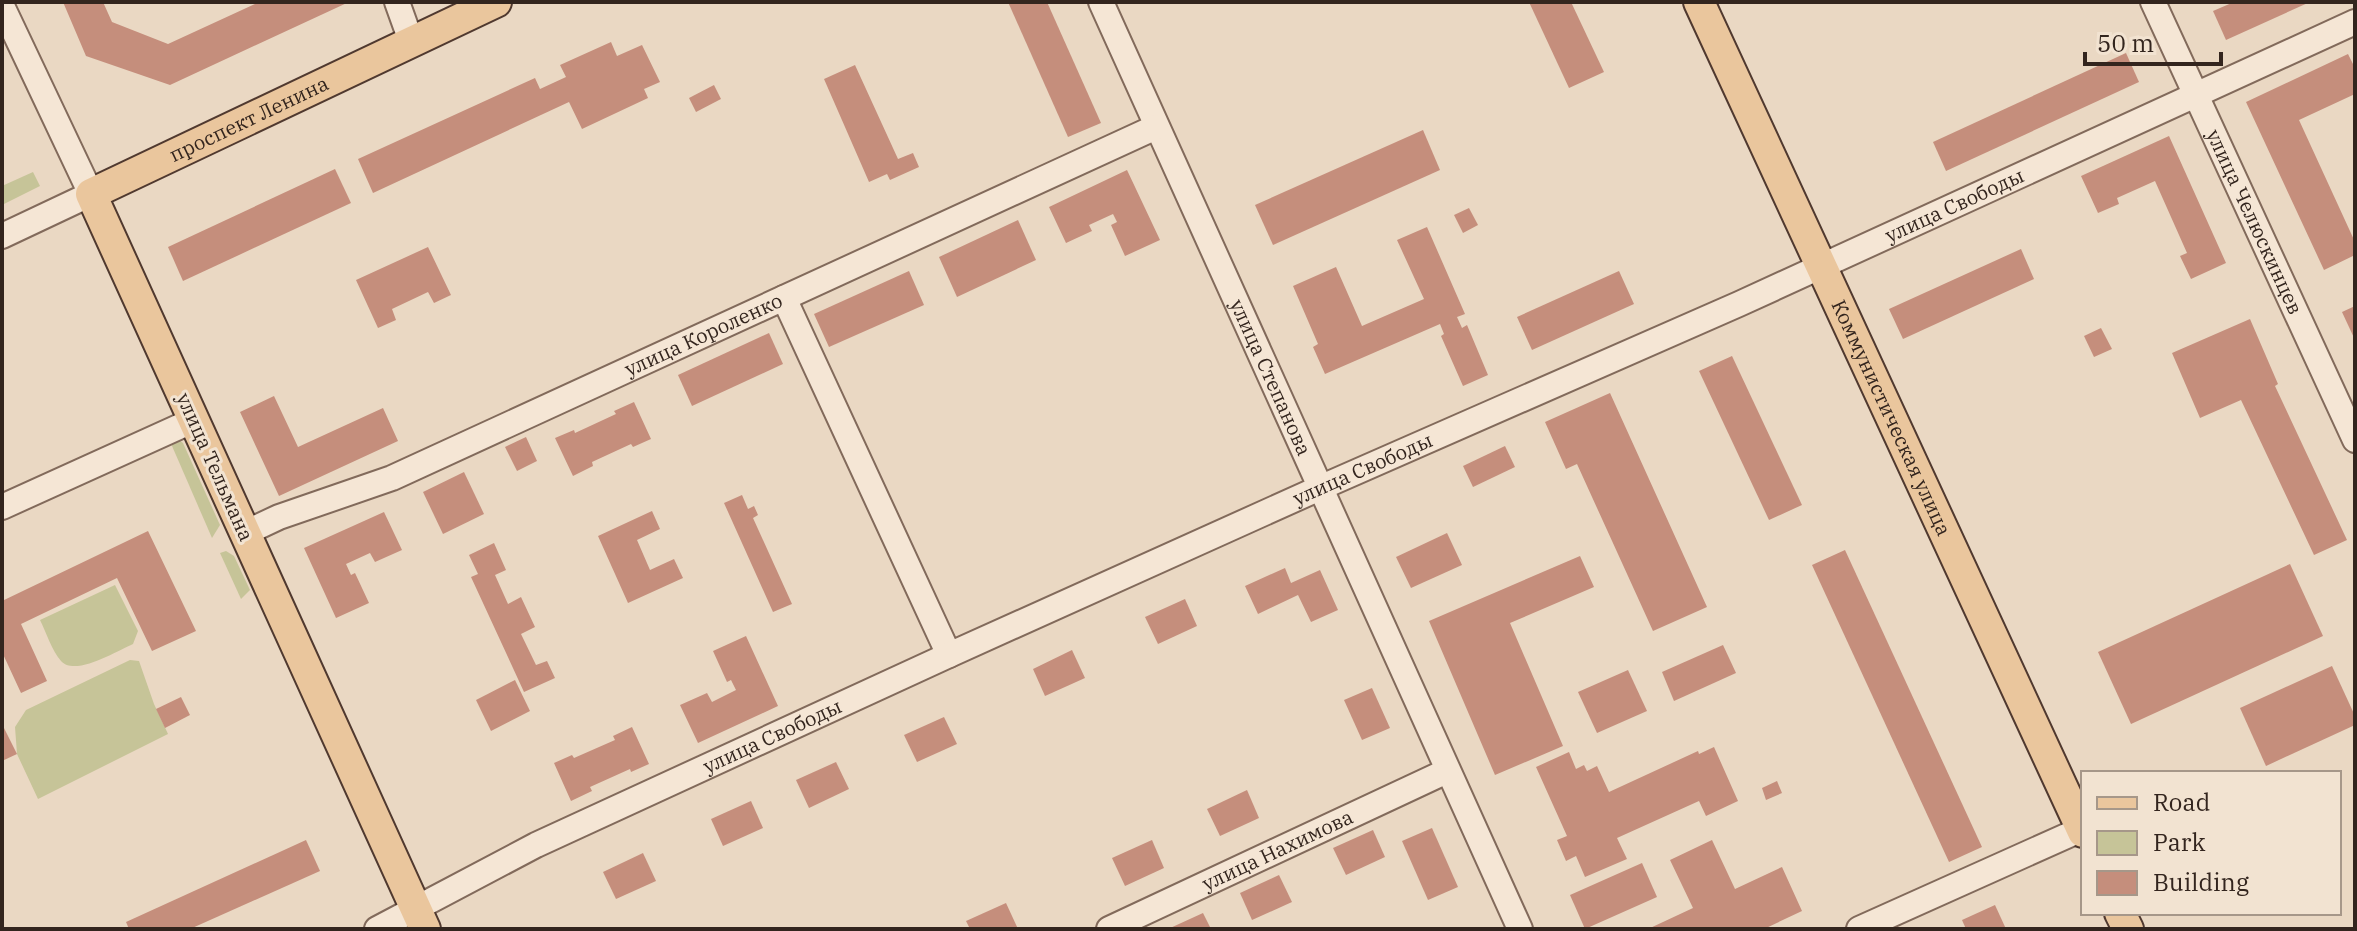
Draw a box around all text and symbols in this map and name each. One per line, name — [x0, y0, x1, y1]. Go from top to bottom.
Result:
scale bar — [2085, 16, 2221, 66]
text: 50 m — [2097, 27, 2154, 59]
street label: проспект Ленина — [165, 69, 333, 168]
street label: улица Челюскинцев — [2200, 125, 2309, 318]
street label: улица Свободы — [1881, 161, 2028, 248]
street label: улица Короленко — [620, 286, 787, 382]
street label: улица Степанова — [1224, 295, 1318, 460]
street label: Коммунистическая улица — [1826, 295, 1958, 540]
street label: улица Тельмана — [171, 388, 260, 545]
street label: улица Свободы — [1288, 426, 1437, 511]
street label: улица Свободы — [698, 692, 846, 779]
legend — [2081, 771, 2341, 915]
text: Road — [2153, 786, 2210, 818]
street label: улица Нахимова — [1197, 803, 1357, 897]
text: Park — [2153, 826, 2205, 858]
text: Building — [2153, 866, 2249, 898]

